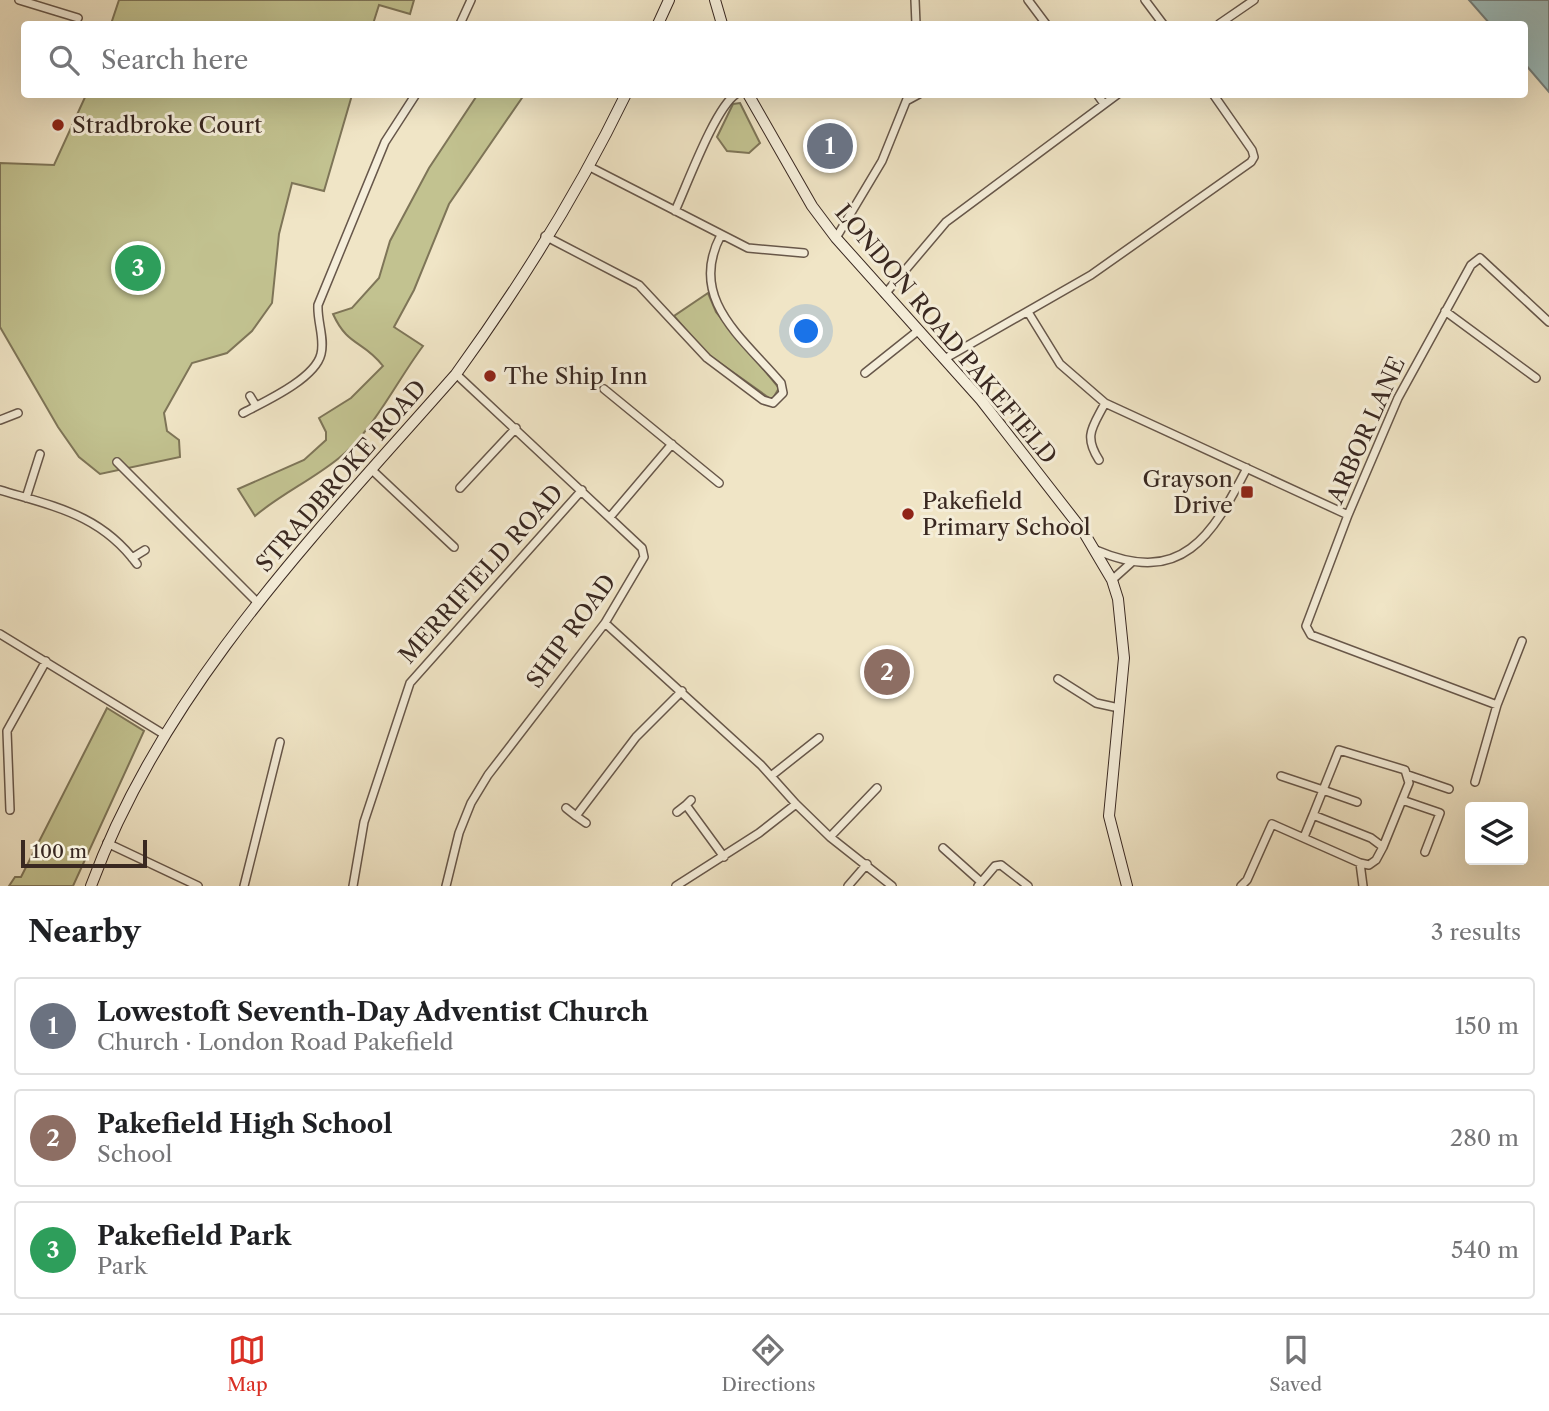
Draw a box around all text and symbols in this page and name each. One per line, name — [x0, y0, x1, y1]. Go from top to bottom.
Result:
search box — [21, 21, 1528, 98]
icon: search — [45, 41, 83, 79]
text: Search here — [101, 44, 248, 76]
place label: Stradbroke Court — [72, 111, 262, 139]
marker: Stradbroke Court — [50, 117, 66, 133]
pin: 1 — [807, 120, 853, 172]
street label: LONDON ROAD PAKEFIELD — [829, 199, 1063, 469]
pin: 3 — [115, 242, 161, 294]
your location — [789, 314, 823, 348]
street label: ARBOR LANE — [1321, 352, 1411, 509]
place label: The Ship Inn — [504, 362, 648, 390]
marker: The Ship Inn — [482, 368, 498, 384]
street label: STRADBROKE ROAD — [250, 374, 432, 578]
place label: Grayson Drive — [1142, 465, 1233, 519]
street label: MERRIFIELD ROAD — [393, 479, 569, 669]
marker: Grayson Drive — [1239, 484, 1255, 500]
place label: Pakefield Primary School — [922, 487, 1091, 541]
marker: Pakefield Primary School — [900, 506, 916, 522]
street label: SHIP ROAD — [520, 569, 622, 693]
pin: 2 — [864, 646, 910, 698]
map controls — [1465, 802, 1528, 865]
button: layers — [1465, 802, 1528, 865]
scale bar — [21, 837, 147, 869]
text: 100 m — [32, 840, 87, 863]
text: Nearby — [28, 913, 141, 950]
text: 3 results — [1431, 918, 1521, 946]
text: Lowestoft Seventh-Day Adventist Church — [97, 996, 649, 1028]
text: 1 — [48, 1012, 58, 1040]
text: 150 m — [1455, 1012, 1519, 1040]
text: Church · London Road Pakefield — [97, 1028, 454, 1056]
text: Pakefield High School — [97, 1108, 392, 1140]
text: 2 — [46, 1124, 60, 1152]
text: 280 m — [1450, 1124, 1519, 1152]
text: School — [97, 1140, 172, 1168]
text: Pakefield Park — [97, 1220, 291, 1252]
text: 3 — [47, 1236, 60, 1264]
text: 540 m — [1451, 1236, 1519, 1264]
text: Park — [97, 1252, 147, 1280]
tab: Map — [227, 1331, 268, 1396]
tab: Directions — [722, 1331, 815, 1396]
tab: Saved — [1269, 1331, 1322, 1396]

